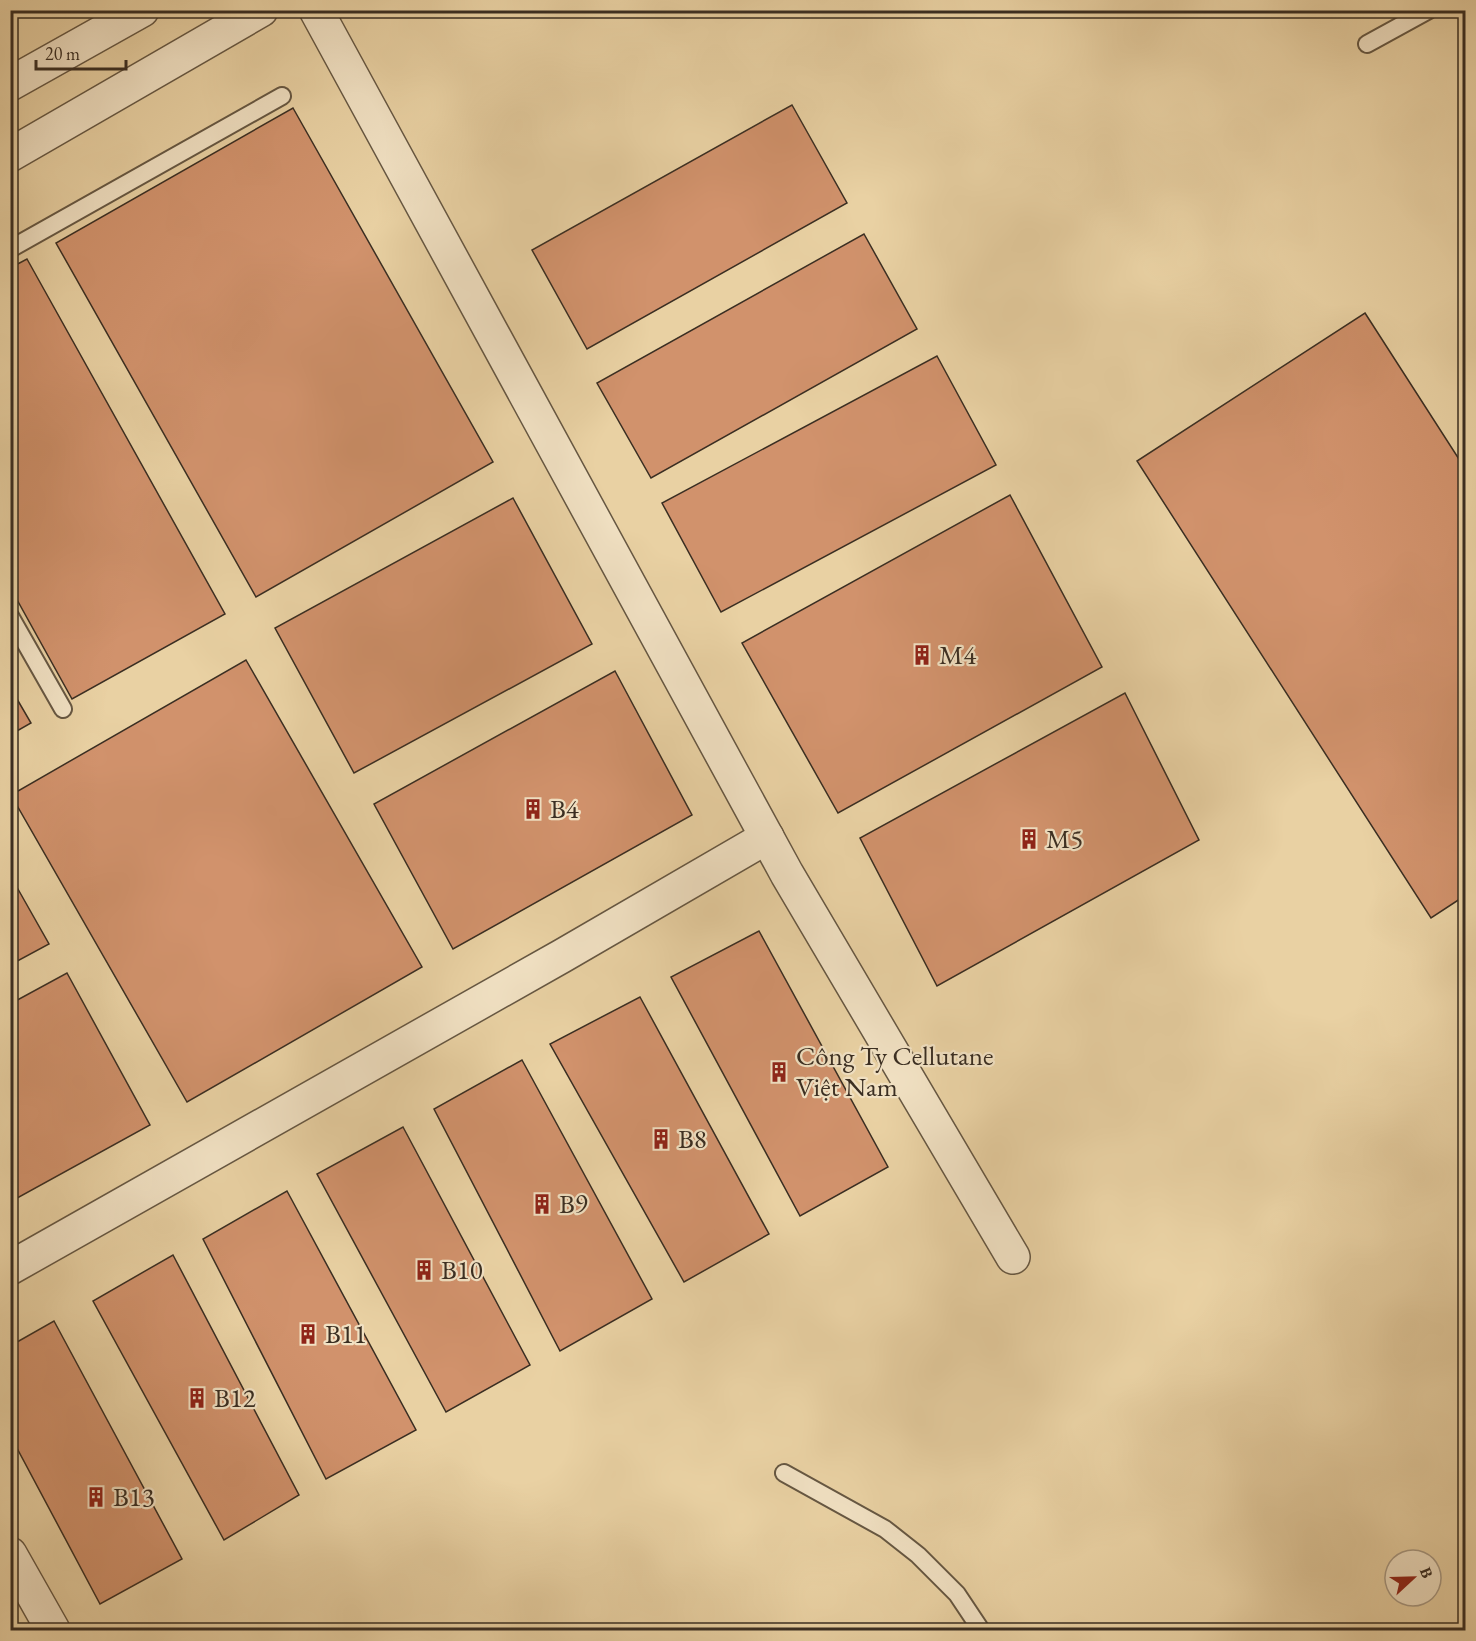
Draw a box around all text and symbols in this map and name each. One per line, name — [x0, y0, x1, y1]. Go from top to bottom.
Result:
scale bar — [36, 33, 126, 71]
text: 20 m — [45, 42, 80, 65]
place label: M4 — [939, 637, 977, 672]
building icon: M4 — [910, 643, 934, 667]
place label: B4 — [550, 791, 580, 826]
building icon: B4 — [521, 797, 545, 821]
place label: M5 — [1046, 821, 1083, 856]
building icon: M5 — [1017, 827, 1041, 851]
place label: Công Ty Cellutane Việt Nam — [796, 1038, 993, 1104]
building icon: Công Ty Cellutane Việt Nam — [767, 1060, 791, 1084]
place label: B8 — [678, 1121, 707, 1156]
building icon: B8 — [649, 1127, 673, 1151]
place label: B9 — [559, 1186, 588, 1221]
building icon: B9 — [530, 1192, 554, 1216]
place label: B10 — [441, 1252, 483, 1287]
building icon: B10 — [412, 1258, 436, 1282]
place label: B11 — [325, 1316, 367, 1351]
building icon: B11 — [296, 1322, 320, 1346]
place label: B12 — [214, 1380, 256, 1415]
building icon: B12 — [185, 1386, 209, 1410]
place label: B13 — [113, 1479, 155, 1514]
building icon: B13 — [84, 1485, 108, 1509]
north arrow — [1383, 1548, 1443, 1608]
text: B — [1415, 1564, 1438, 1581]

